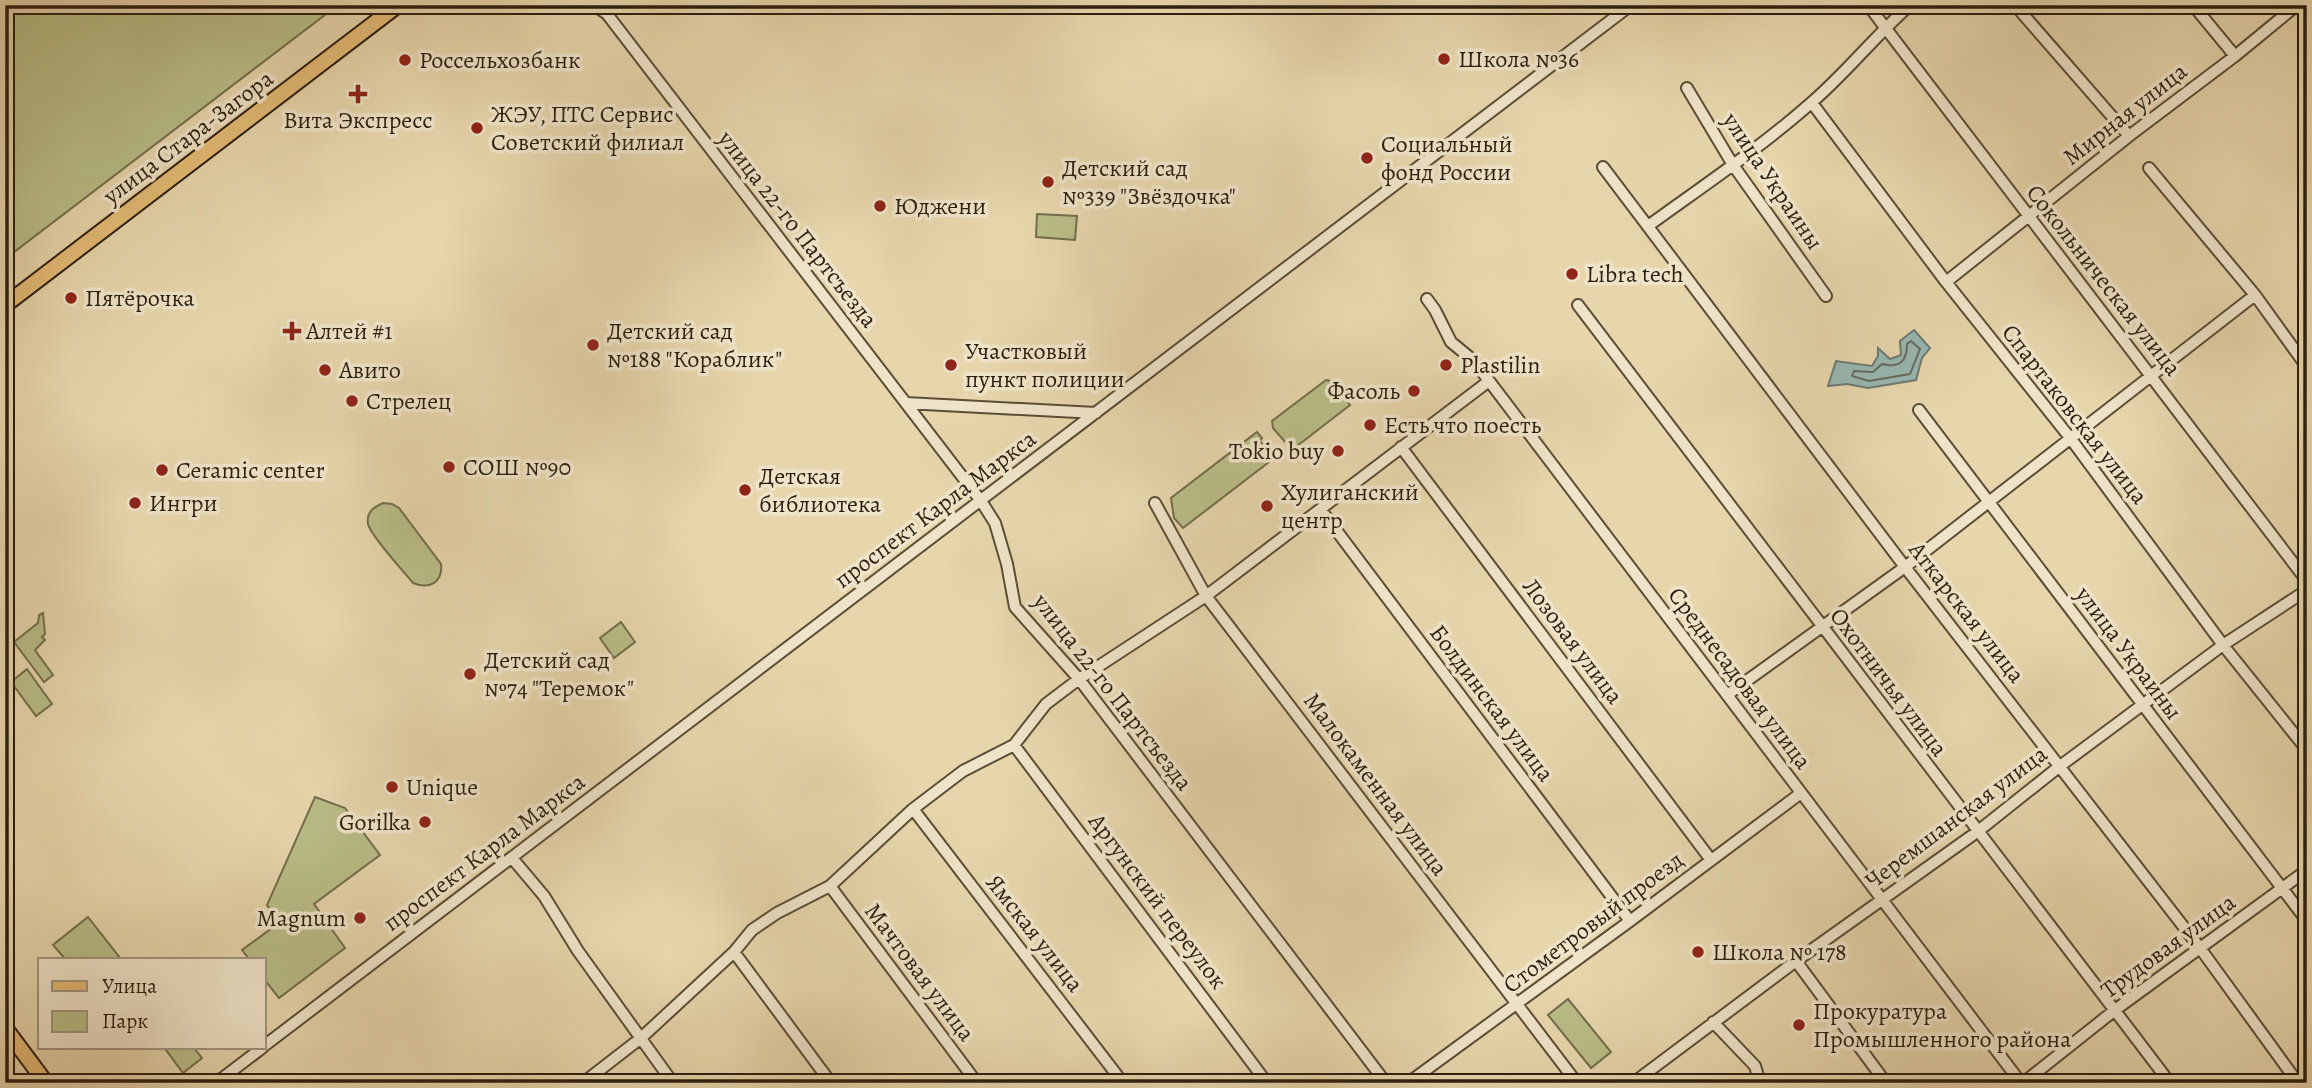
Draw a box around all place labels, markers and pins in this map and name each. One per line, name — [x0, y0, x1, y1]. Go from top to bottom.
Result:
place label: Школа №36 — [1458, 43, 1579, 75]
place label: Россельхозбанк — [419, 44, 581, 76]
marker: Школа №36 — [1436, 51, 1452, 67]
marker: Россельхозбанк — [397, 52, 413, 68]
marker: Вита Экспресс — [350, 86, 366, 102]
place label: ЖЭУ, ПТС Сервис Советский филиал — [491, 98, 684, 158]
place label: Вита Экспресс — [283, 104, 433, 136]
marker: ЖЭУ, ПТС Сервис Советский филиал — [469, 120, 485, 136]
place label: Социальный фонд России — [1381, 128, 1513, 188]
marker: Социальный фонд России — [1359, 150, 1375, 166]
place label: Детский сад №339 "Звёздочка" — [1062, 152, 1236, 212]
marker: Детский сад №339 "Звёздочка" — [1040, 174, 1056, 190]
place label: Юджени — [894, 190, 986, 222]
marker: Юджени — [872, 198, 888, 214]
place label: Libra tech — [1586, 258, 1684, 290]
marker: Libra tech — [1564, 266, 1580, 282]
place label: Пятёрочка — [85, 282, 195, 314]
marker: Пятёрочка — [63, 290, 79, 306]
place label: Алтей #1 — [305, 315, 393, 347]
place label: Детский сад №188 "Кораблик" — [607, 315, 782, 375]
marker: Алтей #1 — [284, 323, 300, 339]
place label: Участковый пункт полиции — [965, 335, 1125, 395]
marker: Детский сад №188 "Кораблик" — [585, 337, 601, 353]
place label: Plastilin — [1460, 349, 1540, 381]
place label: Авито — [338, 354, 401, 386]
marker: Участковый пункт полиции — [943, 357, 959, 373]
marker: Plastilin — [1438, 357, 1454, 373]
marker: Авито — [317, 362, 333, 378]
place label: Фасоль — [1327, 375, 1401, 407]
marker: Фасоль — [1406, 383, 1422, 399]
place label: Стрелец — [366, 385, 451, 417]
marker: Стрелец — [344, 393, 360, 409]
place label: Есть что поесть — [1384, 409, 1542, 441]
marker: Есть что поесть — [1362, 417, 1378, 433]
place label: Tokio buy — [1229, 435, 1324, 467]
marker: Tokio buy — [1330, 443, 1346, 459]
place label: СОШ №90 — [463, 451, 571, 483]
place label: Ceramic center — [176, 454, 325, 486]
marker: СОШ №90 — [441, 459, 457, 475]
place label: Детская библиотека — [759, 460, 881, 520]
marker: Ceramic center — [154, 462, 170, 478]
place label: Хулиганский центр — [1281, 476, 1419, 536]
marker: Детская библиотека — [737, 482, 753, 498]
place label: Ингри — [149, 487, 218, 519]
marker: Ингри — [127, 495, 143, 511]
marker: Хулиганский центр — [1259, 498, 1275, 514]
place label: Детский сад №74 "Теремок" — [484, 644, 634, 704]
marker: Детский сад №74 "Теремок" — [462, 666, 478, 682]
place label: Unique — [406, 771, 478, 803]
marker: Unique — [384, 779, 400, 795]
place label: Gorilka — [339, 806, 412, 838]
marker: Gorilka — [417, 814, 433, 830]
place label: Magnum — [257, 902, 346, 934]
marker: Magnum — [352, 910, 368, 926]
place label: Школа № 178 — [1712, 936, 1847, 968]
marker: Школа № 178 — [1690, 944, 1706, 960]
place label: Прокуратура Промышленного района — [1813, 995, 2071, 1055]
marker: Прокуратура Промышленного района — [1791, 1017, 1807, 1033]

